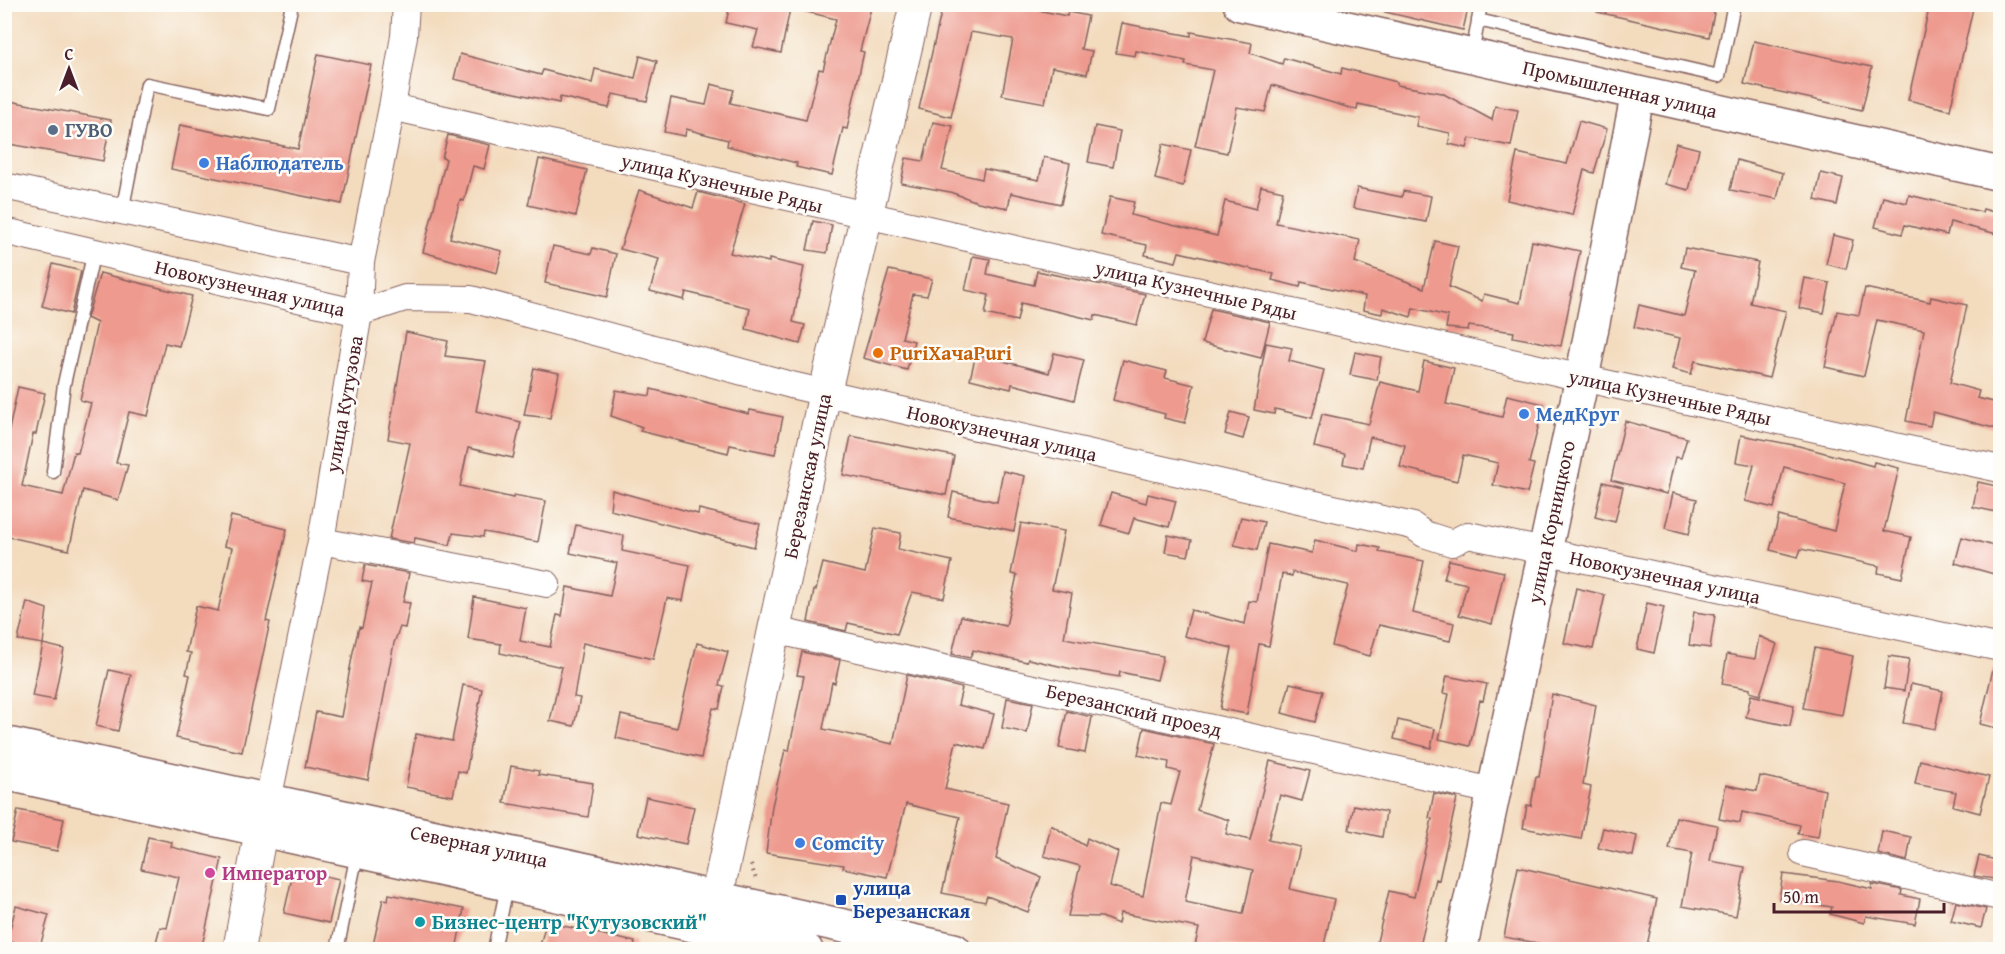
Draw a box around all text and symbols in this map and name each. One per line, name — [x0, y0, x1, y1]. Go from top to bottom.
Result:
north arrow — [39, 39, 99, 99]
text: С — [64, 42, 74, 66]
street label: Промышленная улица — [1520, 52, 1721, 125]
place label: ГУВО — [65, 115, 113, 144]
marker: ГУВО — [46, 123, 60, 137]
street label: улица Кузнечные Ряды — [617, 145, 826, 220]
place label: Наблюдатель — [216, 148, 344, 177]
marker: Наблюдатель — [197, 156, 211, 170]
street label: Новокузнечная улица — [152, 252, 348, 324]
street label: улица Кузнечные Ряды — [1091, 252, 1300, 327]
street label: улица Кутузова — [317, 333, 370, 476]
place label: PuriХачаPuri — [890, 338, 1012, 367]
marker: PuriХачаPuri — [871, 346, 885, 360]
street label: улица Кузнечные Ряды — [1565, 361, 1774, 432]
street label: Березанская улица — [775, 390, 838, 561]
street label: Новокузнечная улица — [904, 397, 1100, 469]
place label: МедКруг — [1536, 399, 1619, 428]
marker: МедКруг — [1517, 407, 1531, 421]
street label: улица Корницкого — [1519, 438, 1582, 607]
street label: Новокузнечная улица — [1567, 542, 1764, 611]
street label: Березанский проезд — [1043, 675, 1225, 744]
street label: Северная улица — [408, 817, 551, 874]
place label: Comcity — [812, 828, 885, 857]
marker: Comcity — [793, 836, 807, 850]
place label: Император — [222, 858, 327, 887]
marker: Император — [203, 866, 217, 880]
place label: улица Березанская — [852, 873, 970, 925]
scale bar — [1774, 876, 1944, 914]
text: 50 m — [1783, 883, 1819, 910]
marker: улица Березанская — [834, 893, 848, 907]
place label: Бизнес-центр "Кутузовский" — [432, 907, 707, 936]
marker: Бизнес-центр "Кутузовский" — [413, 915, 427, 929]

